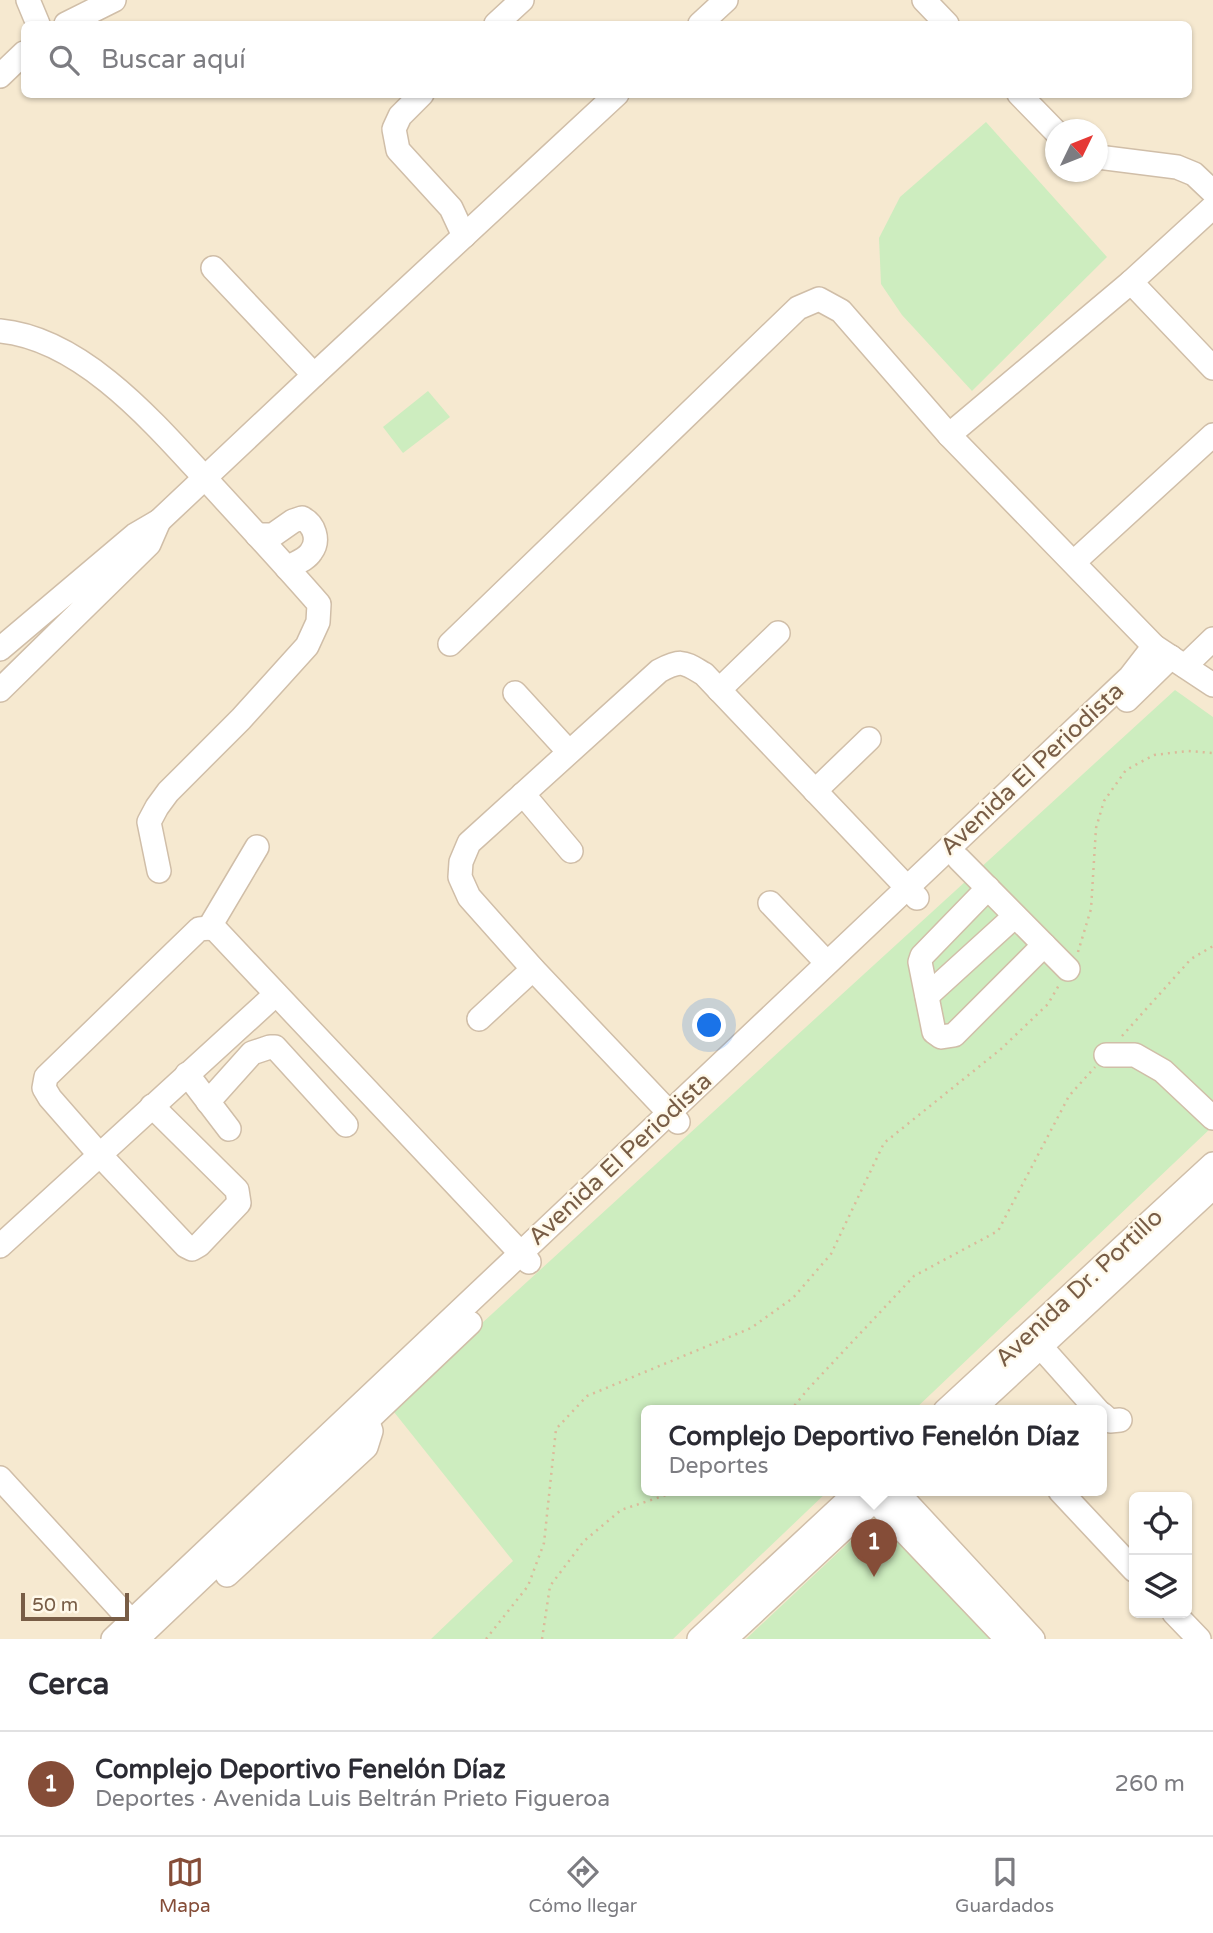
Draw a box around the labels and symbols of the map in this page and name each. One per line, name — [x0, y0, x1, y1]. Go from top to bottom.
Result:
north arrow — [1045, 119, 1108, 182]
street label: Avenida El Periodista — [934, 676, 1130, 862]
your location — [692, 1008, 726, 1042]
street label: Avenida El Periodista — [522, 1066, 718, 1252]
street label: Avenida Dr. Portillo — [989, 1203, 1169, 1373]
pin: 1 — [851, 1519, 897, 1577]
scale bar — [21, 1590, 130, 1622]

